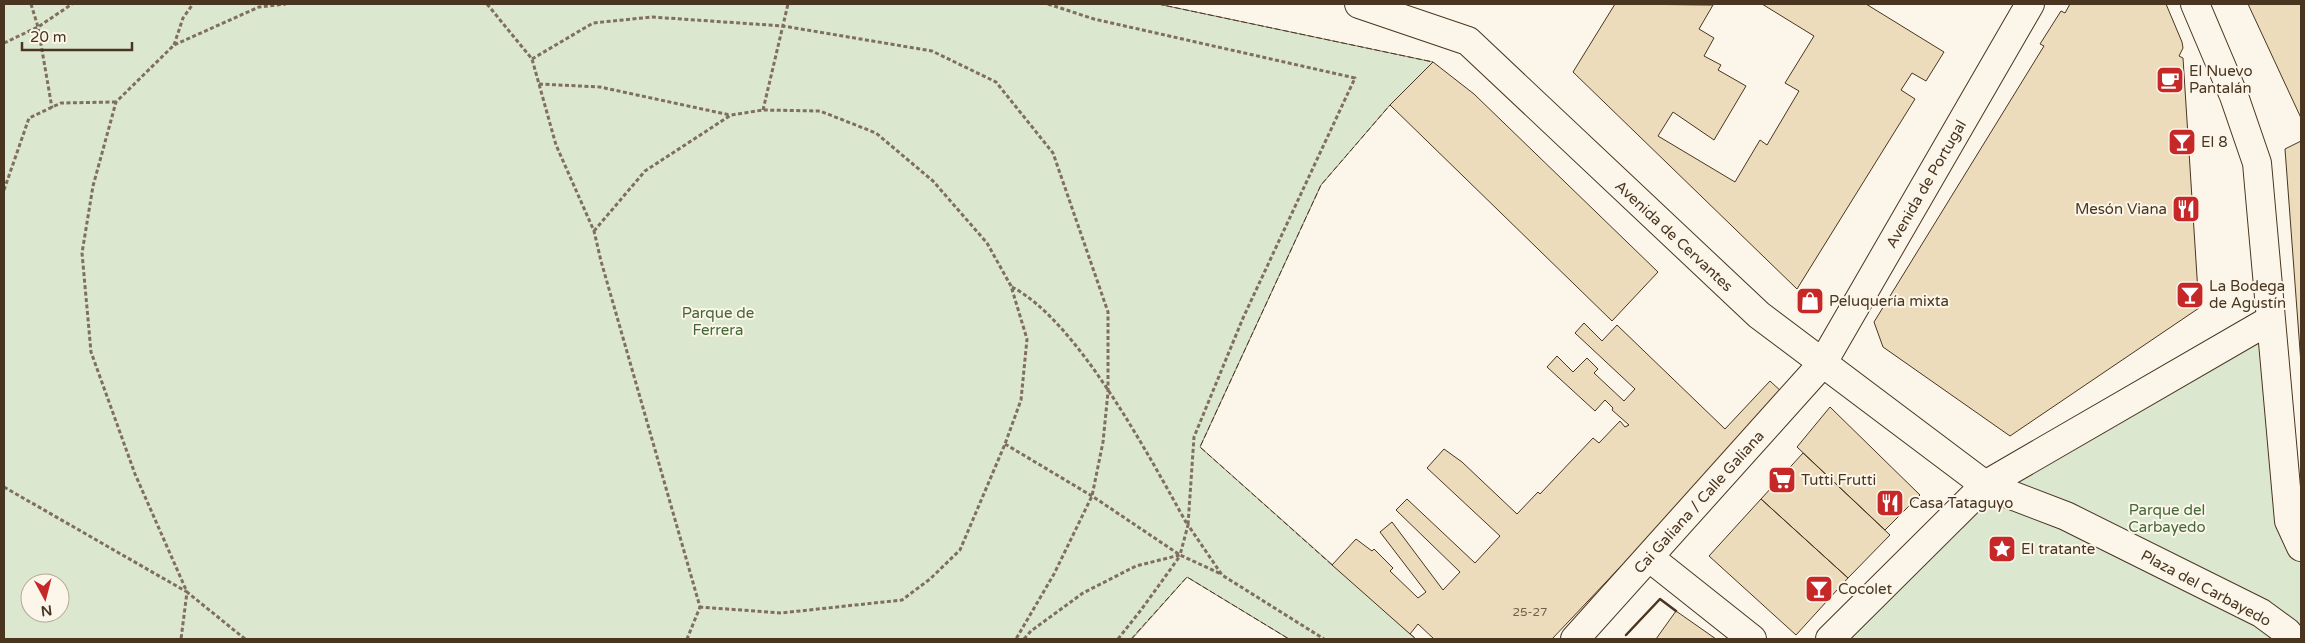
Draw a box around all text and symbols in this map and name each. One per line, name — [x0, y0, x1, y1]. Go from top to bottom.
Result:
scale bar — [22, 20, 132, 52]
text: 20 m — [30, 28, 67, 46]
place label: El Nuevo Pantalán — [2189, 62, 2253, 97]
cafe icon: El Nuevo Pantalán — [2155, 65, 2185, 95]
street label: Avenida de Portugal — [1882, 117, 1970, 251]
bar icon: El 8 — [2167, 127, 2197, 157]
place label: El 8 — [2201, 133, 2228, 151]
street label: Avenida de Cervantes — [1611, 177, 1737, 295]
restaurant icon: Mesón Viana — [2171, 194, 2201, 224]
place label: Mesón Viana — [2075, 200, 2167, 218]
place label: La Bodega de Agustín — [2209, 277, 2286, 312]
bar icon: La Bodega de Agustín — [2175, 280, 2205, 310]
shop icon: Peluquería mixta — [1795, 286, 1825, 316]
place label: Peluquería mixta — [1829, 292, 1949, 310]
park label: Parque de Ferrera — [682, 304, 754, 339]
street label: Cai Galiana / Calle Galiana — [1630, 427, 1768, 577]
supermarket icon: Tutti Frutti — [1767, 465, 1797, 495]
place label: Tutti Frutti — [1801, 471, 1876, 489]
restaurant icon: Casa Tataguyo — [1875, 488, 1905, 518]
place label: Casa Tataguyo — [1909, 494, 2013, 512]
park label: Parque del Carbayedo — [2128, 501, 2206, 536]
place icon: El tratante — [1987, 534, 2017, 564]
place label: El tratante — [2021, 540, 2095, 558]
street label: Plaza del Carbayedo — [2138, 546, 2274, 630]
north arrow — [20, 573, 70, 623]
bar icon: Cocolet — [1804, 574, 1834, 604]
place label: Cocolet — [1838, 580, 1893, 598]
text: N — [40, 601, 53, 620]
house number: 25-27 — [1512, 605, 1548, 619]

